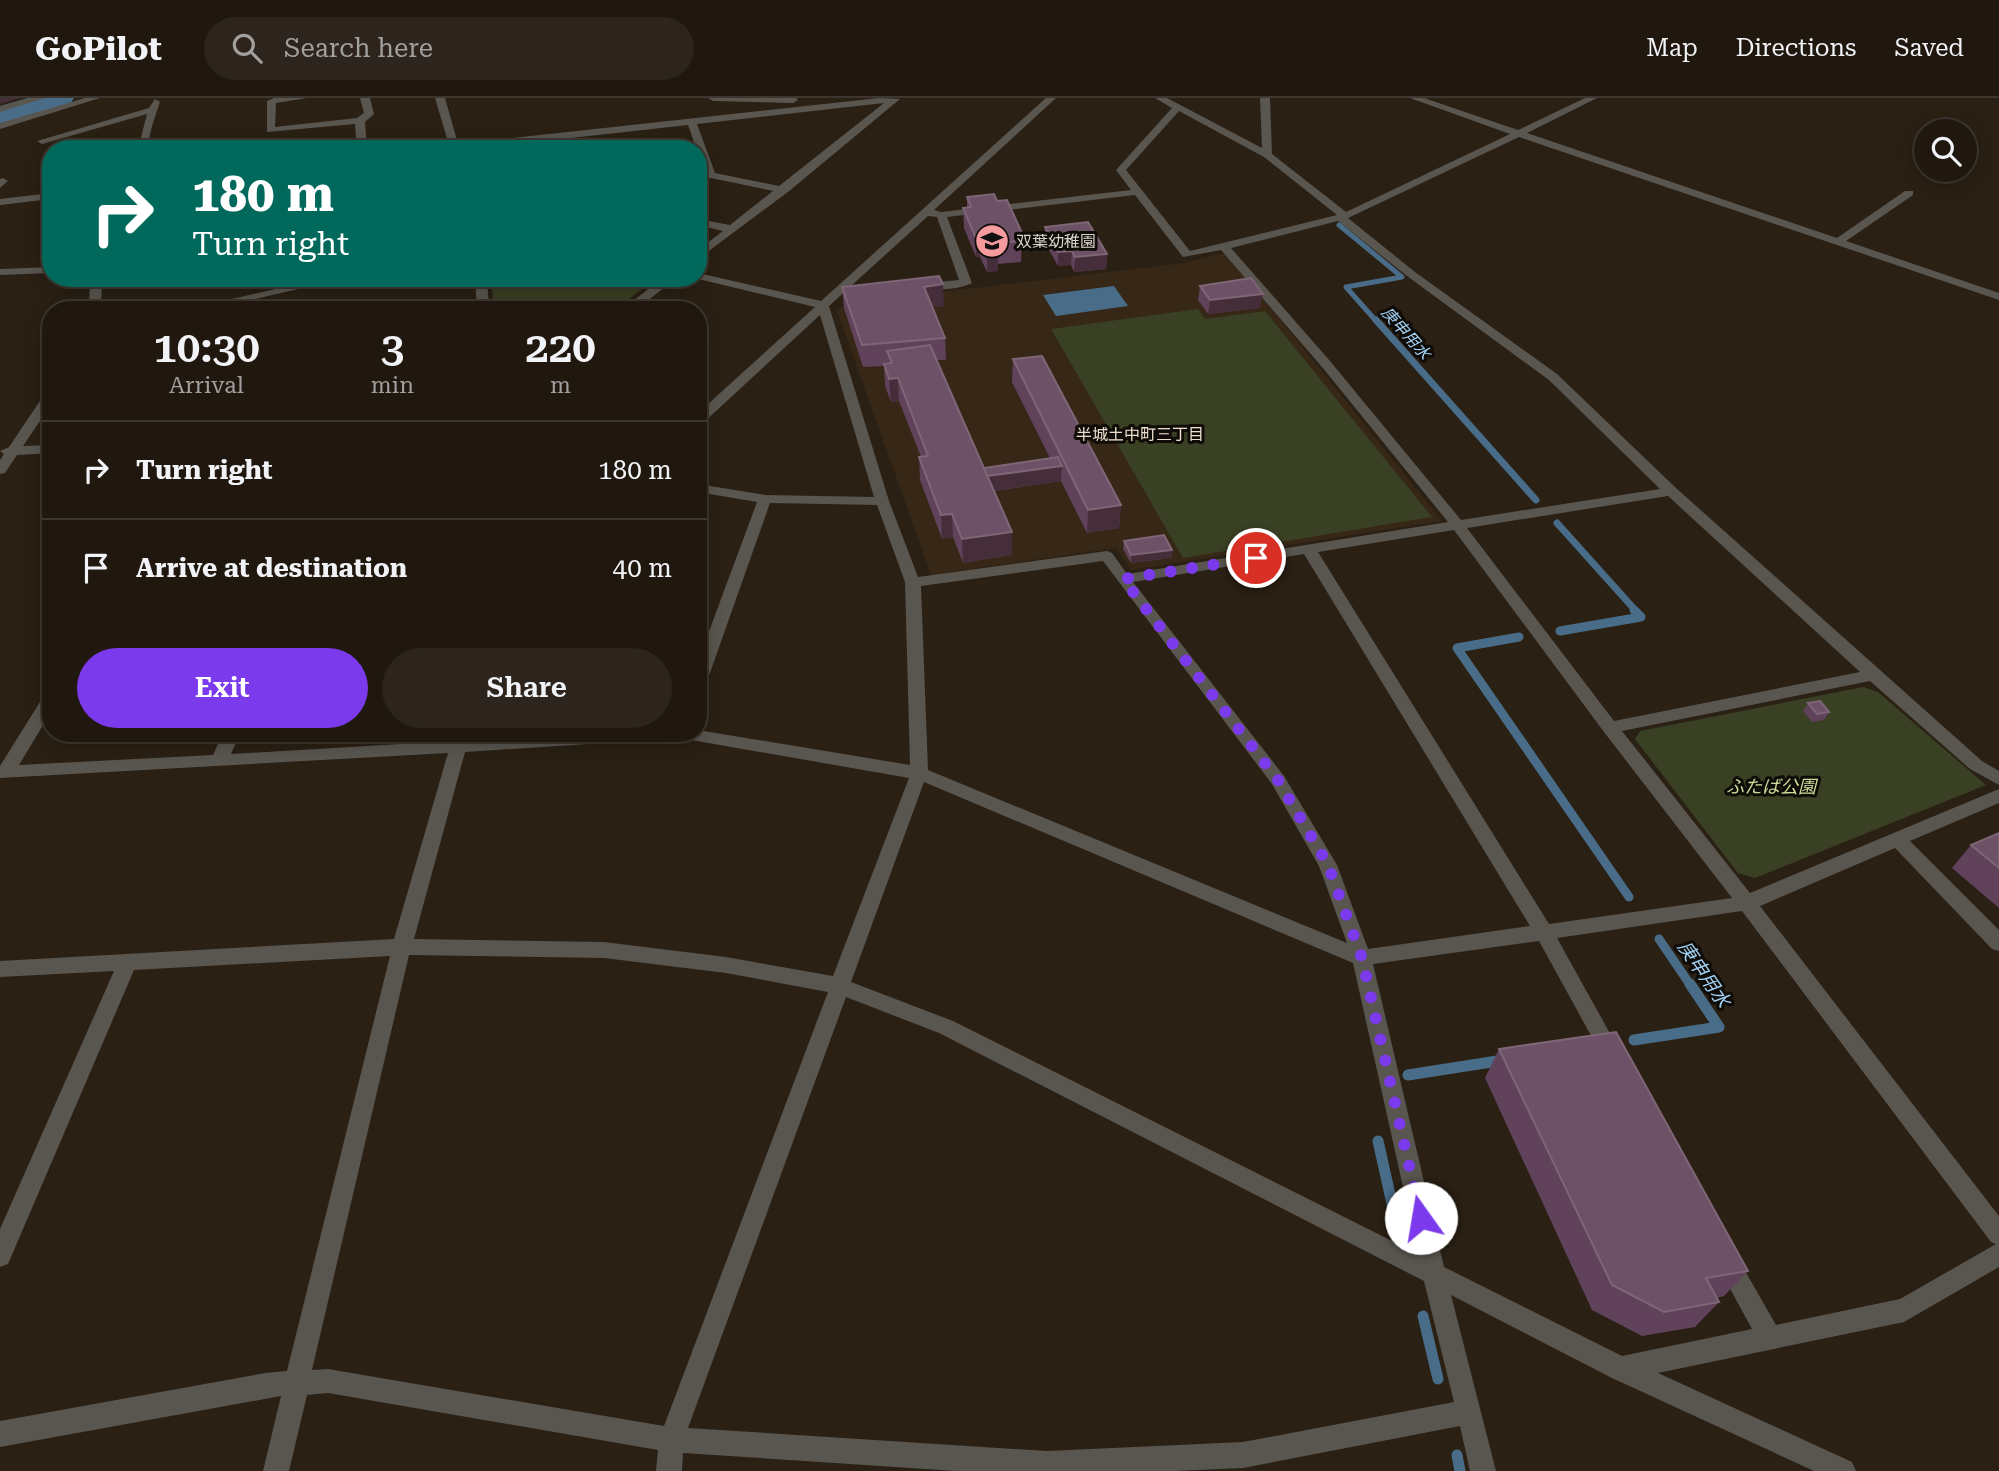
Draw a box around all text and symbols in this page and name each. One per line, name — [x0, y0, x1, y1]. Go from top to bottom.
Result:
search box — [204, 17, 694, 80]
text: GoPilot — [35, 29, 162, 68]
icon: search — [228, 29, 266, 67]
text: Search here — [284, 33, 433, 63]
text: Map — [1646, 34, 1698, 62]
text: Directions — [1736, 34, 1856, 62]
text: Saved — [1894, 34, 1964, 62]
map controls — [1914, 119, 1977, 182]
button: search — [1914, 119, 1977, 182]
text: 180 m — [192, 166, 334, 223]
icon: right — [77, 168, 168, 259]
school or university icon: 双葉幼稚園 — [973, 222, 1011, 260]
text: Turn right — [192, 225, 349, 263]
place label: 双葉幼稚園 — [1016, 232, 1096, 251]
water label: 庚申用水 — [1378, 303, 1436, 365]
text: 10:30 — [153, 323, 260, 372]
text: 3 — [381, 323, 404, 372]
text: 220 — [525, 323, 596, 372]
text: Arrival — [169, 372, 244, 399]
text: min — [371, 372, 414, 399]
text: m — [550, 372, 571, 399]
district label: 半城土中町三丁目 — [1076, 425, 1204, 444]
icon: right — [77, 451, 115, 489]
text: Turn right — [136, 455, 272, 485]
text: 180 m — [598, 455, 672, 485]
pin — [1226, 528, 1286, 588]
icon: arrive — [1237, 539, 1275, 577]
icon: arrive — [77, 549, 115, 587]
text: Arrive at destination — [136, 553, 407, 583]
text: 40 m — [613, 553, 672, 583]
button: Exit — [77, 648, 368, 728]
button: Share — [382, 648, 672, 728]
park label: ふたば公園 — [1726, 776, 1819, 797]
water label: 庚申用水 — [1673, 936, 1736, 1013]
position arrow — [1384, 1181, 1458, 1255]

